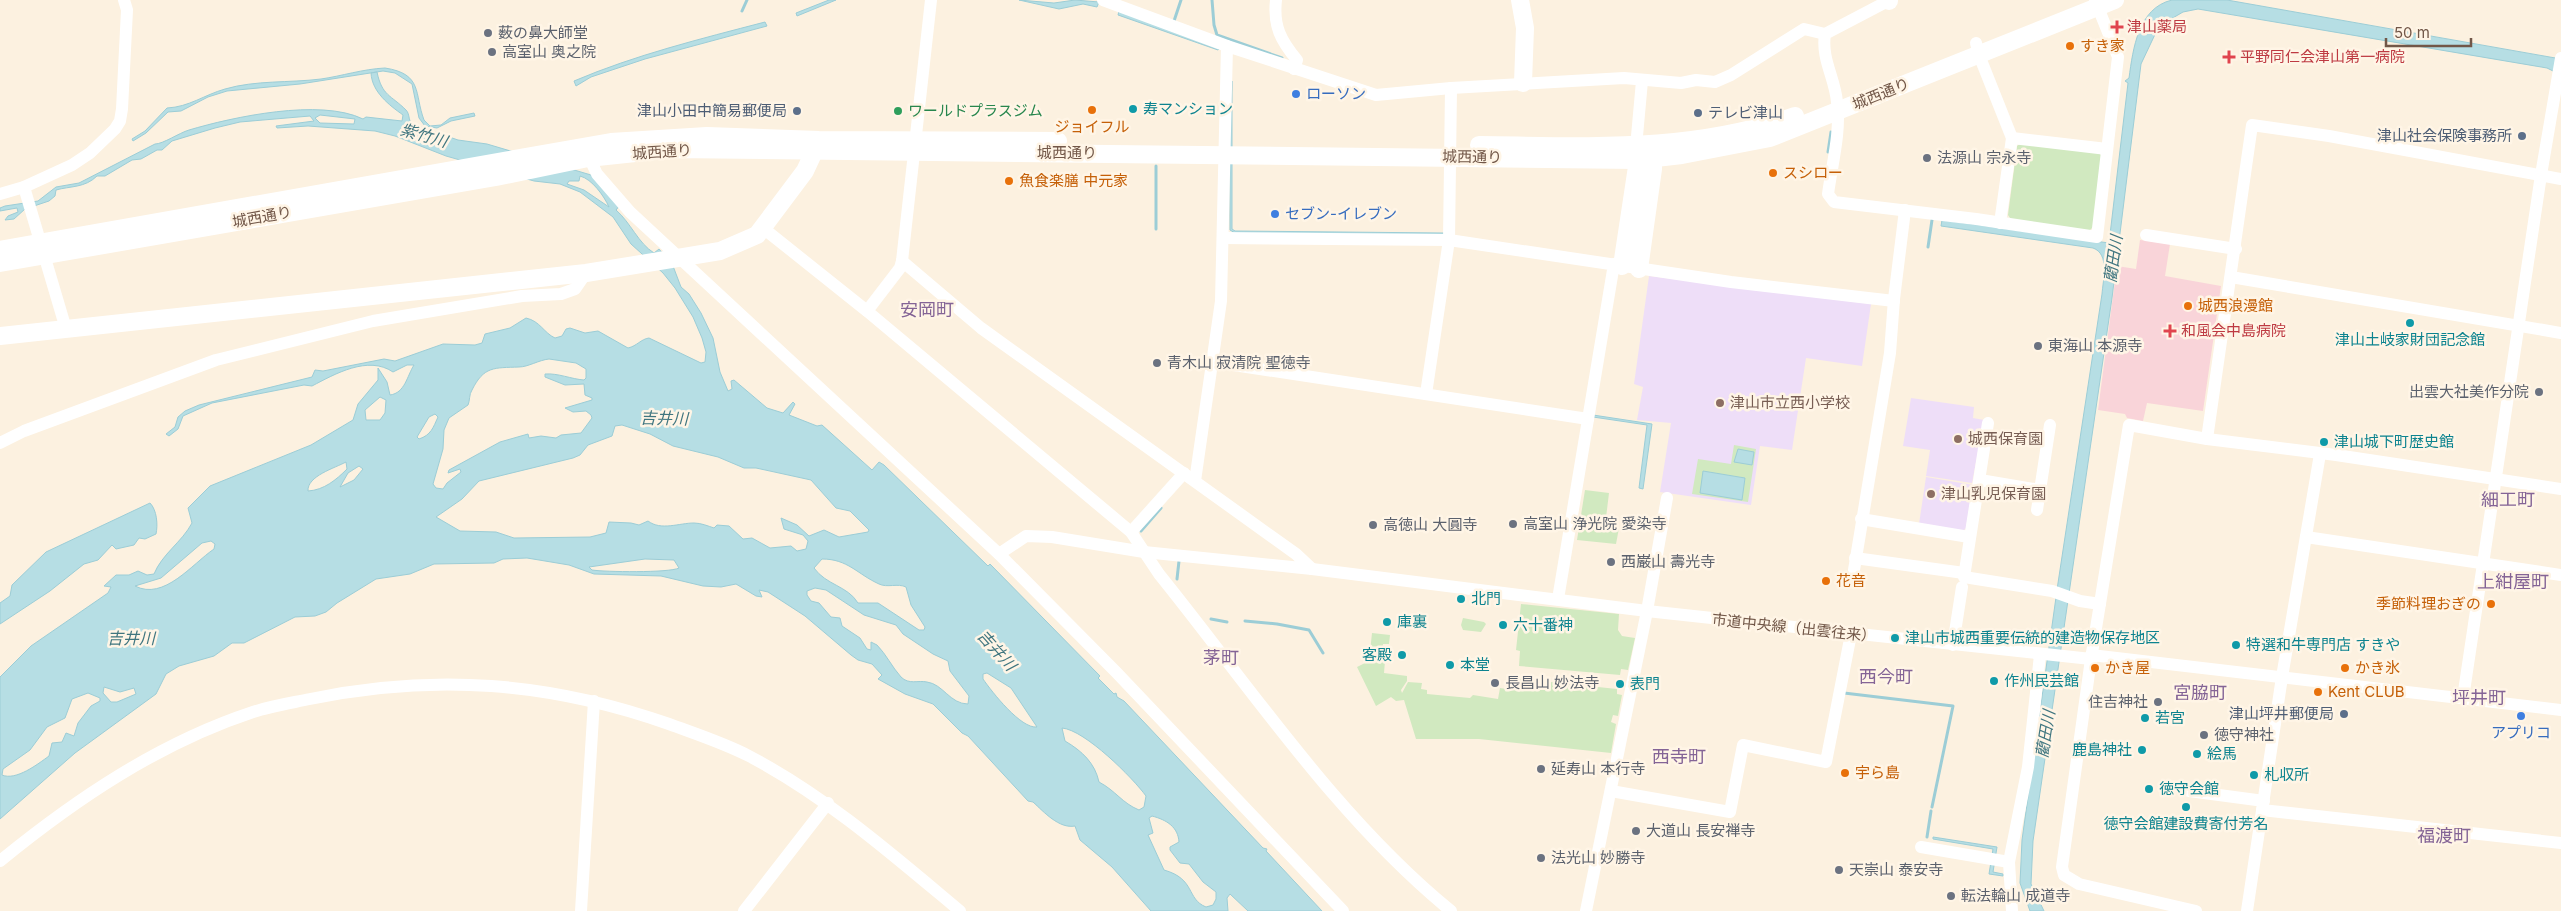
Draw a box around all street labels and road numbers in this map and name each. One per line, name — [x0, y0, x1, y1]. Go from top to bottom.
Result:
street label: 城西通り — [1849, 73, 1912, 114]
street label: 城西通り — [631, 140, 693, 163]
street label: 城西通り — [1037, 143, 1097, 162]
street label: 城西通り — [1442, 146, 1502, 167]
street label: 城西通り — [231, 202, 293, 231]
street label: 市道中央線（出雲往来） — [1711, 609, 1877, 646]

